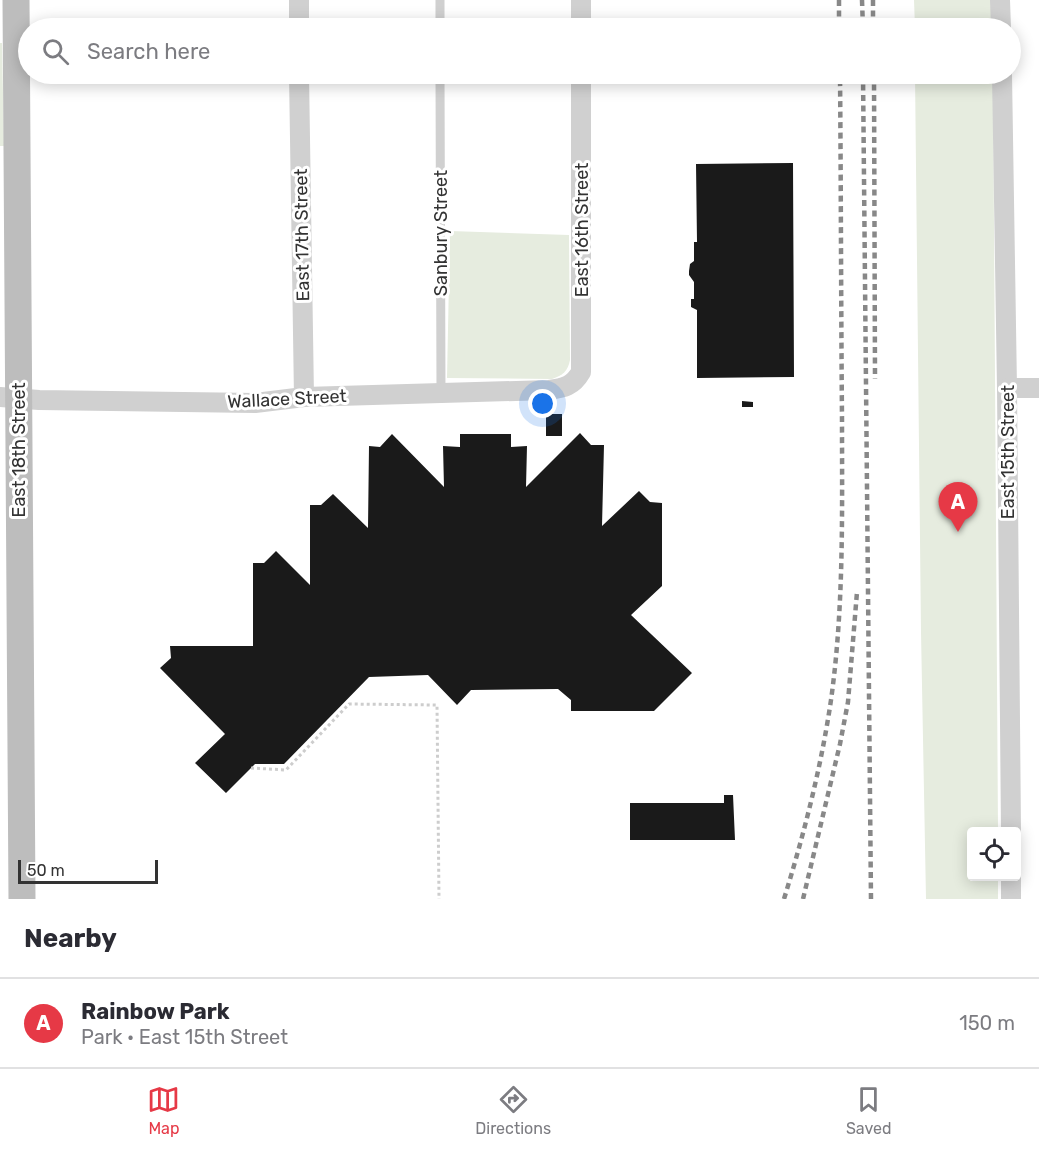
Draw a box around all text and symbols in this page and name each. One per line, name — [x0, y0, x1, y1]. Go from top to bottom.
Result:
search box — [18, 18, 1021, 84]
icon: search — [39, 35, 72, 68]
text: Search here — [87, 38, 210, 65]
street label: East 16th Street — [571, 163, 593, 297]
street label: East 17th Street — [290, 168, 314, 302]
street label: Sanbury Street — [430, 170, 452, 296]
street label: East 18th Street — [8, 382, 30, 518]
street label: Wallace Street — [227, 385, 347, 413]
street label: East 15th Street — [997, 385, 1019, 519]
your location — [528, 389, 557, 418]
pin: A — [938, 482, 978, 532]
map controls — [967, 827, 1021, 881]
button: locate — [967, 827, 1021, 881]
scale bar — [18, 857, 158, 884]
text: 50 m — [27, 861, 65, 880]
text: Nearby — [24, 923, 117, 954]
text: Rainbow Park — [81, 998, 230, 1025]
text: A — [36, 1011, 51, 1035]
text: 150 m — [959, 1011, 1015, 1035]
text: Park · East 15th Street — [81, 1025, 288, 1049]
tab: Map — [147, 1083, 180, 1138]
tab: Directions — [475, 1083, 551, 1138]
tab: Saved — [846, 1083, 892, 1138]

